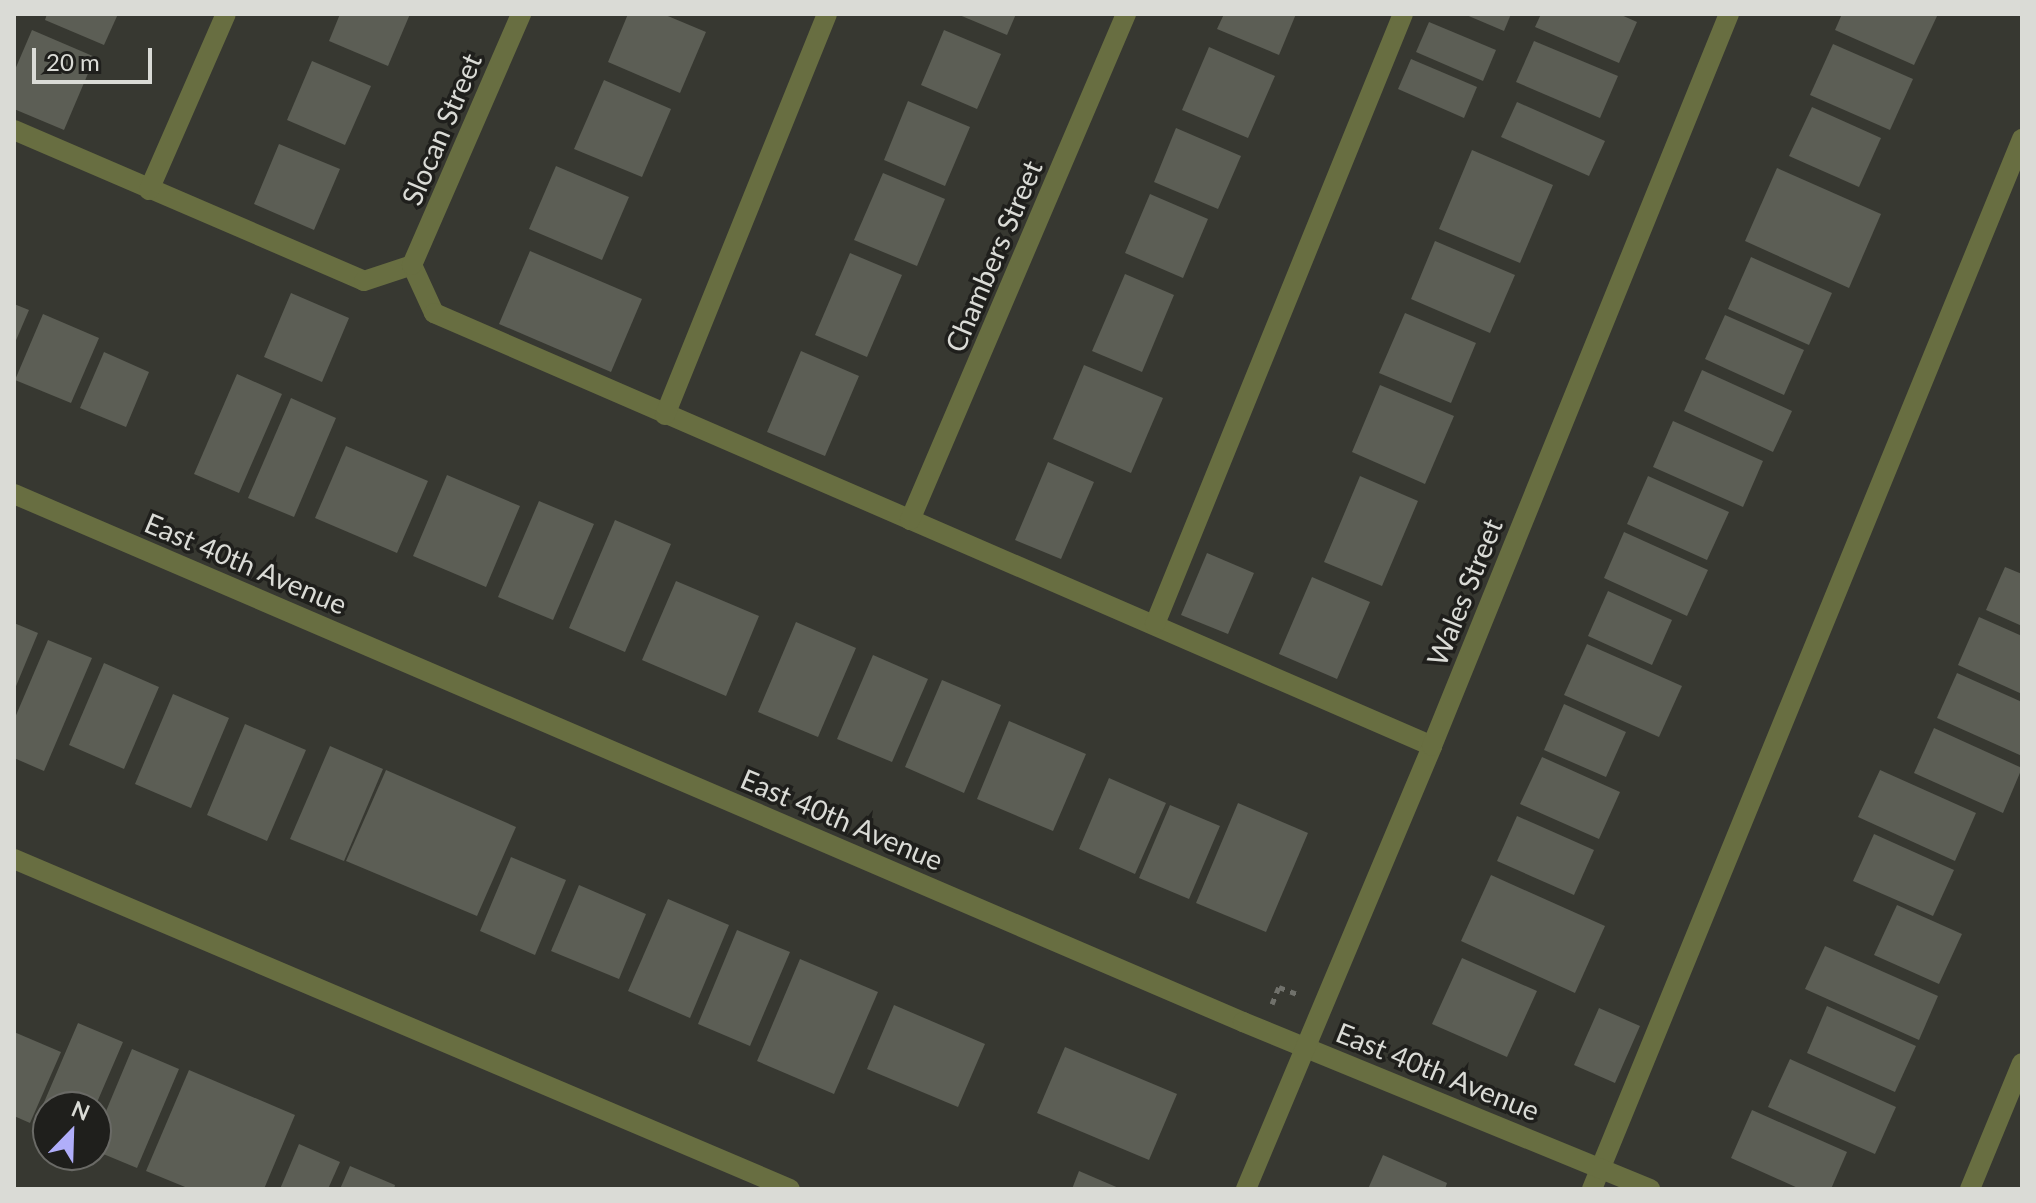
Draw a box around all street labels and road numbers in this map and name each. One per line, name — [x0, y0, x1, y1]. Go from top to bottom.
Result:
street label: Slocan Street — [394, 48, 488, 210]
street label: Chambers Street — [938, 155, 1048, 357]
street label: East 40th Avenue — [139, 505, 353, 621]
street label: Wales Street — [1419, 514, 1509, 670]
street label: East 40th Avenue — [735, 761, 949, 877]
street label: East 40th Avenue — [1331, 1015, 1545, 1127]

